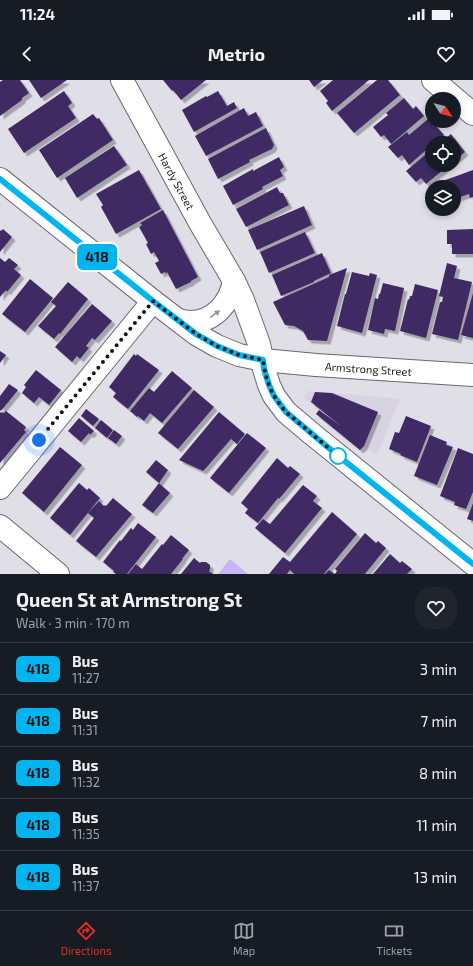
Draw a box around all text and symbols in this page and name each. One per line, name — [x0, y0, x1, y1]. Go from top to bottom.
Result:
text: 11:24 — [20, 5, 55, 23]
icon: back — [16, 43, 38, 65]
text: Metrio — [208, 43, 265, 65]
icon: heart — [435, 43, 457, 65]
north arrow — [425, 92, 461, 128]
map controls — [425, 92, 461, 216]
button: locate — [425, 136, 461, 172]
street label: Hardy Street — [156, 150, 198, 212]
button: layers — [425, 180, 461, 216]
line badge: 418 — [74, 244, 120, 270]
text: 418 — [85, 248, 109, 265]
one-way arrow — [209, 310, 220, 318]
street label: Armstrong Street — [325, 359, 412, 378]
your location — [29, 430, 49, 450]
unlabelled marker — [329, 447, 347, 465]
button: heart — [415, 587, 457, 629]
text: Queen St at Armstrong St — [16, 588, 242, 611]
text: Walk · 3 min · 170 m — [16, 615, 130, 631]
text: Bus — [72, 652, 98, 670]
text: 418 — [26, 660, 50, 677]
text: 3 min — [420, 660, 457, 678]
text: 11:27 — [72, 670, 99, 686]
text: Bus — [72, 704, 98, 722]
text: 418 — [26, 712, 50, 729]
text: 7 min — [420, 712, 457, 730]
text: 11:31 — [72, 722, 98, 738]
text: Bus — [72, 756, 98, 774]
text: 418 — [26, 764, 50, 781]
text: 8 min — [419, 764, 457, 782]
text: 11:32 — [72, 774, 100, 790]
text: Bus — [72, 808, 98, 826]
text: 418 — [26, 816, 50, 833]
text: 11 min — [416, 816, 457, 834]
text: 11:35 — [72, 826, 100, 842]
text: Bus — [72, 860, 98, 878]
text: 418 — [26, 868, 50, 885]
text: 13 min — [414, 868, 457, 886]
text: 11:37 — [72, 878, 99, 894]
tab: Directions — [61, 920, 111, 957]
tab: Map — [233, 920, 255, 957]
tab: Tickets — [377, 920, 412, 957]

